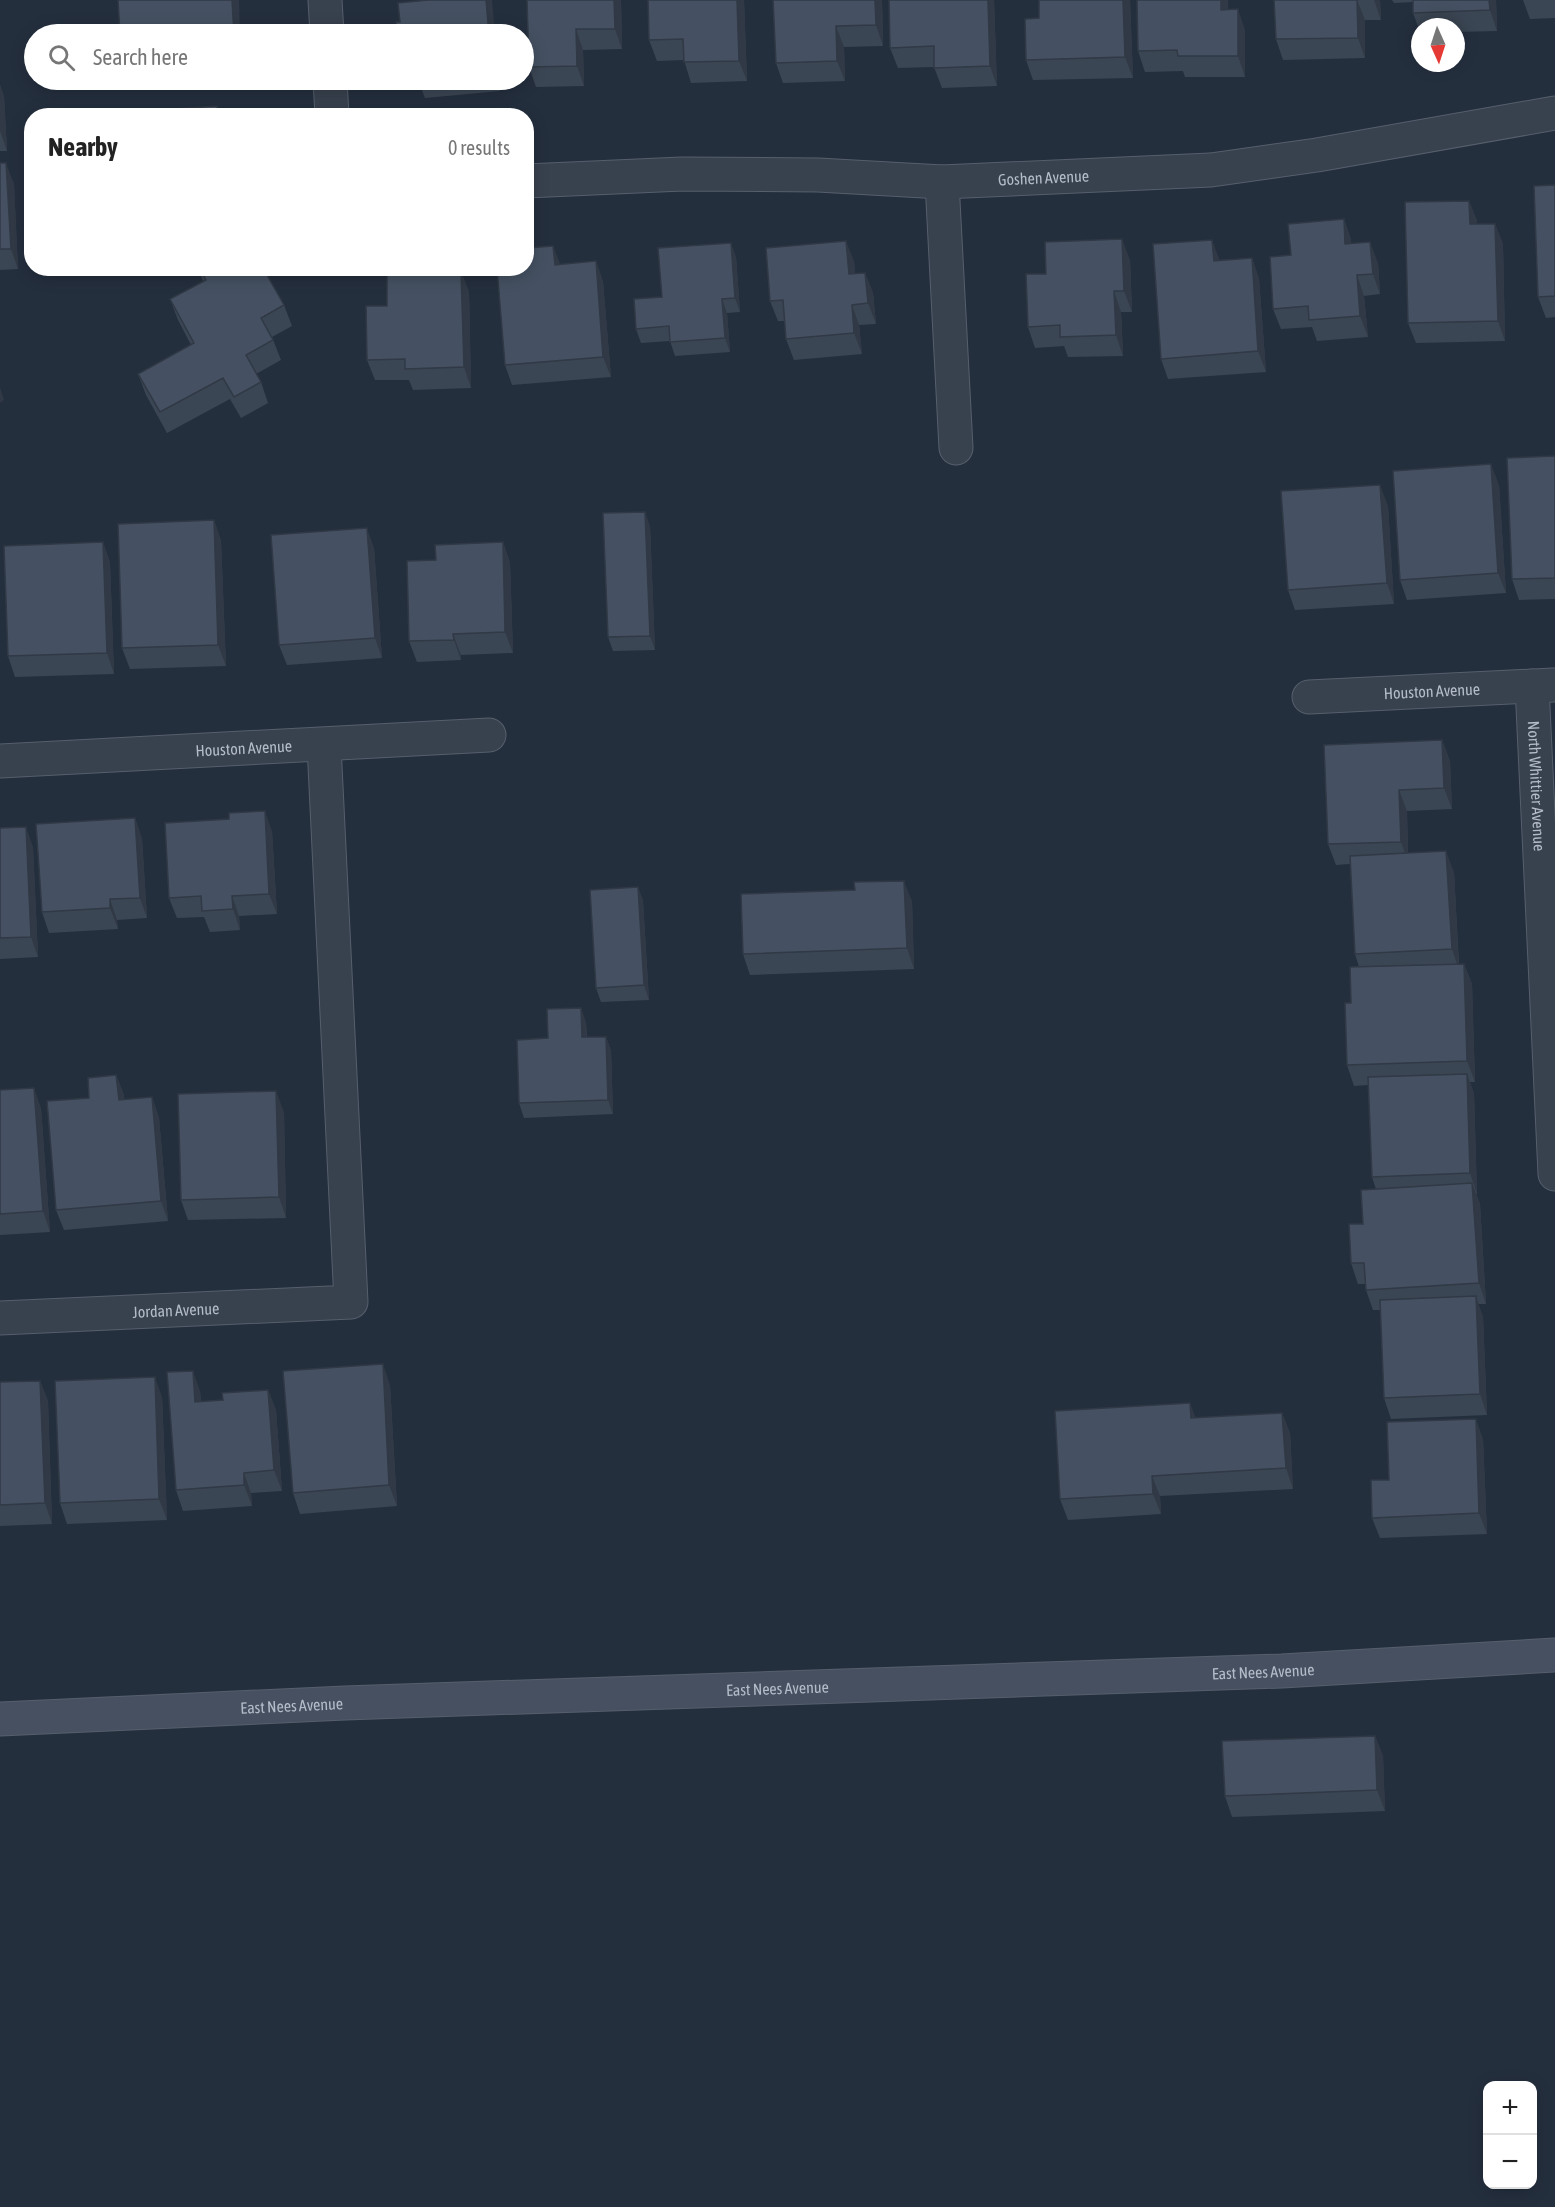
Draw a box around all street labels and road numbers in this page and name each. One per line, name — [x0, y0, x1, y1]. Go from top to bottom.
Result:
street label: Goshen Avenue — [998, 166, 1089, 188]
street label: Houston Avenue — [1383, 680, 1480, 702]
street label: North Whittier Avenue — [1525, 720, 1549, 852]
street label: Houston Avenue — [195, 736, 292, 760]
street label: Jordan Avenue — [132, 1299, 220, 1321]
street label: East Nees Avenue — [1211, 1660, 1315, 1682]
street label: East Nees Avenue — [726, 1677, 829, 1699]
street label: East Nees Avenue — [240, 1694, 343, 1717]

